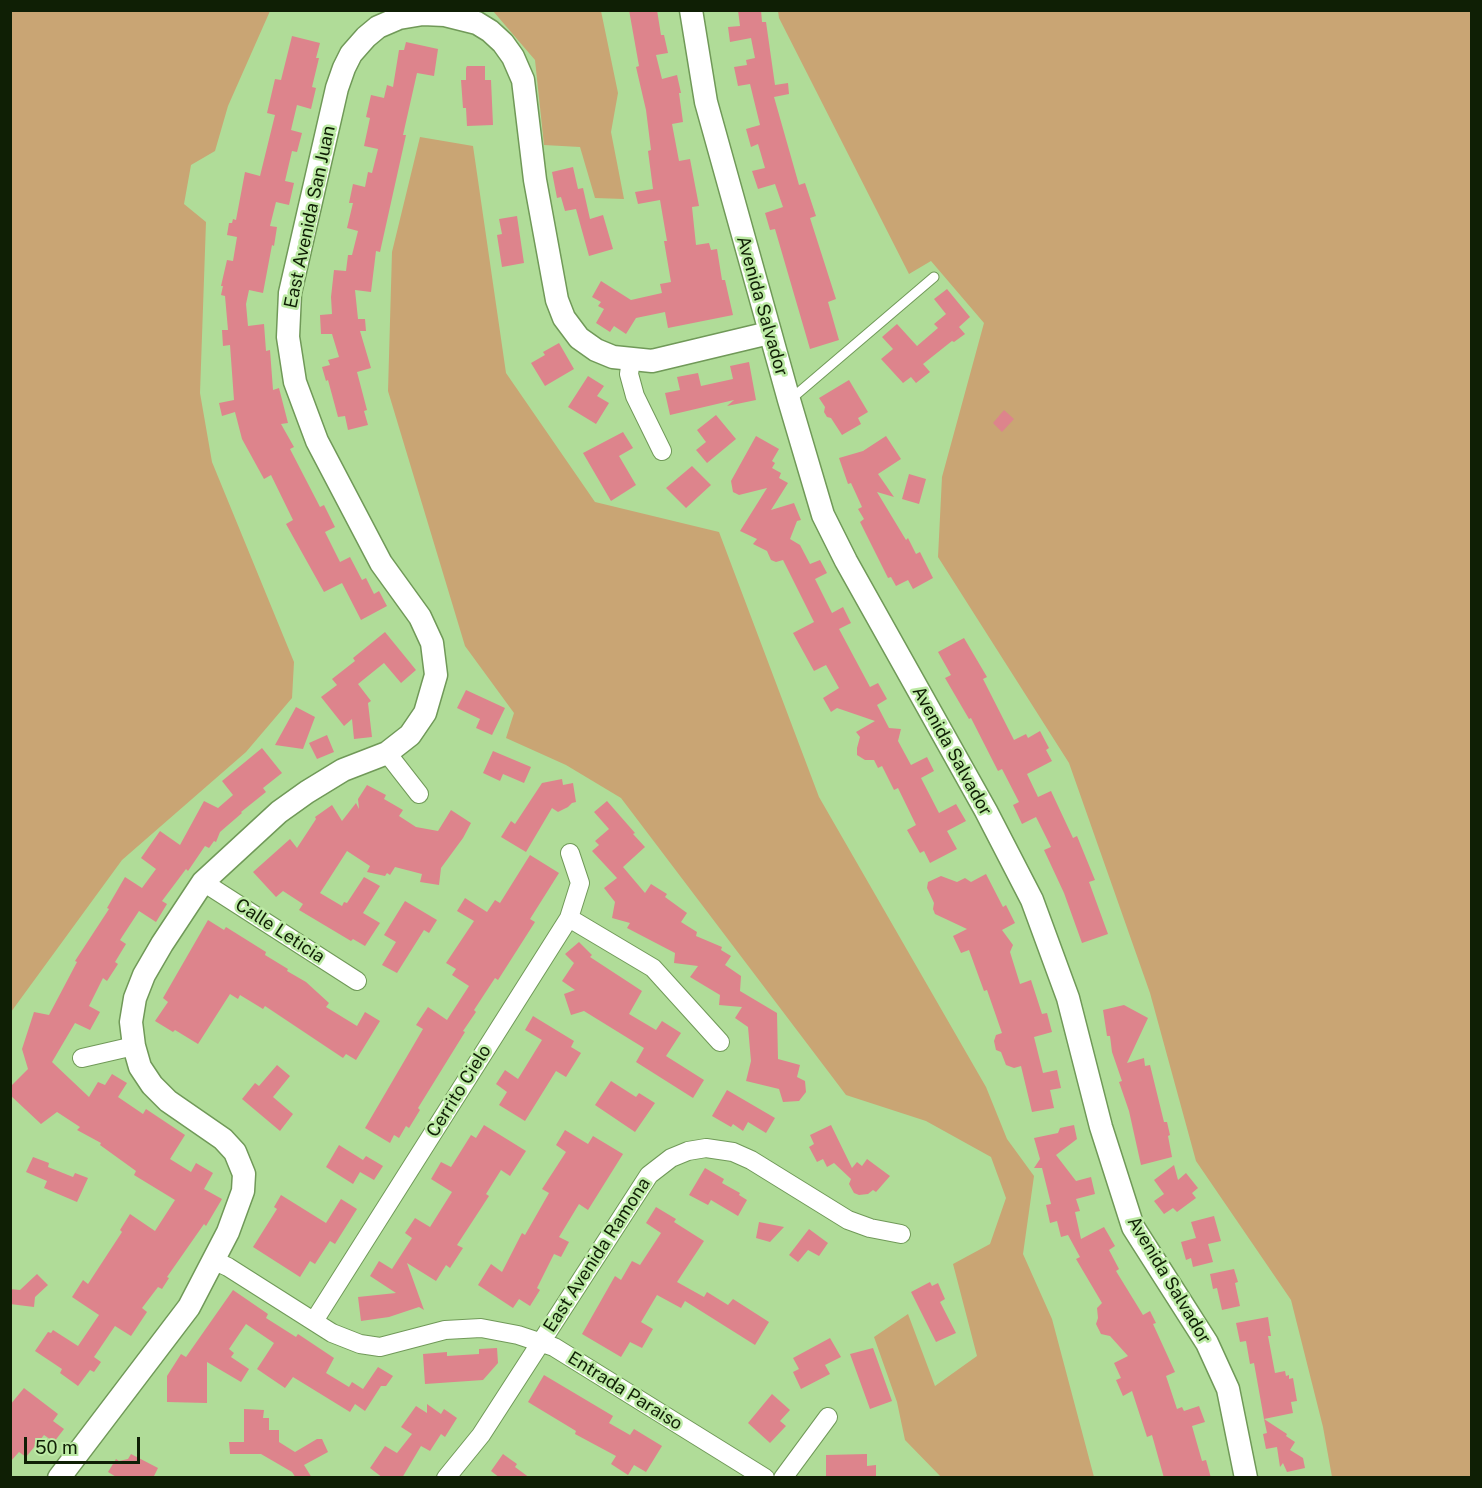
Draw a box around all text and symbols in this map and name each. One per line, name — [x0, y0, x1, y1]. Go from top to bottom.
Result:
street label: East Avenida San Juan — [280, 124, 340, 310]
street label: Avenida Salvador — [732, 234, 792, 378]
street label: Avenida Salvador — [908, 683, 996, 819]
street label: Calle Leticia — [231, 894, 329, 968]
street label: Cerrito Cielo — [422, 1041, 496, 1141]
street label: East Avenida Ramona — [539, 1174, 655, 1336]
street label: Avenida Salvador — [1123, 1213, 1215, 1347]
street label: Entrada Paraiso — [564, 1347, 686, 1435]
scale bar — [27, 1425, 142, 1463]
text: 50 m — [35, 1437, 78, 1458]

